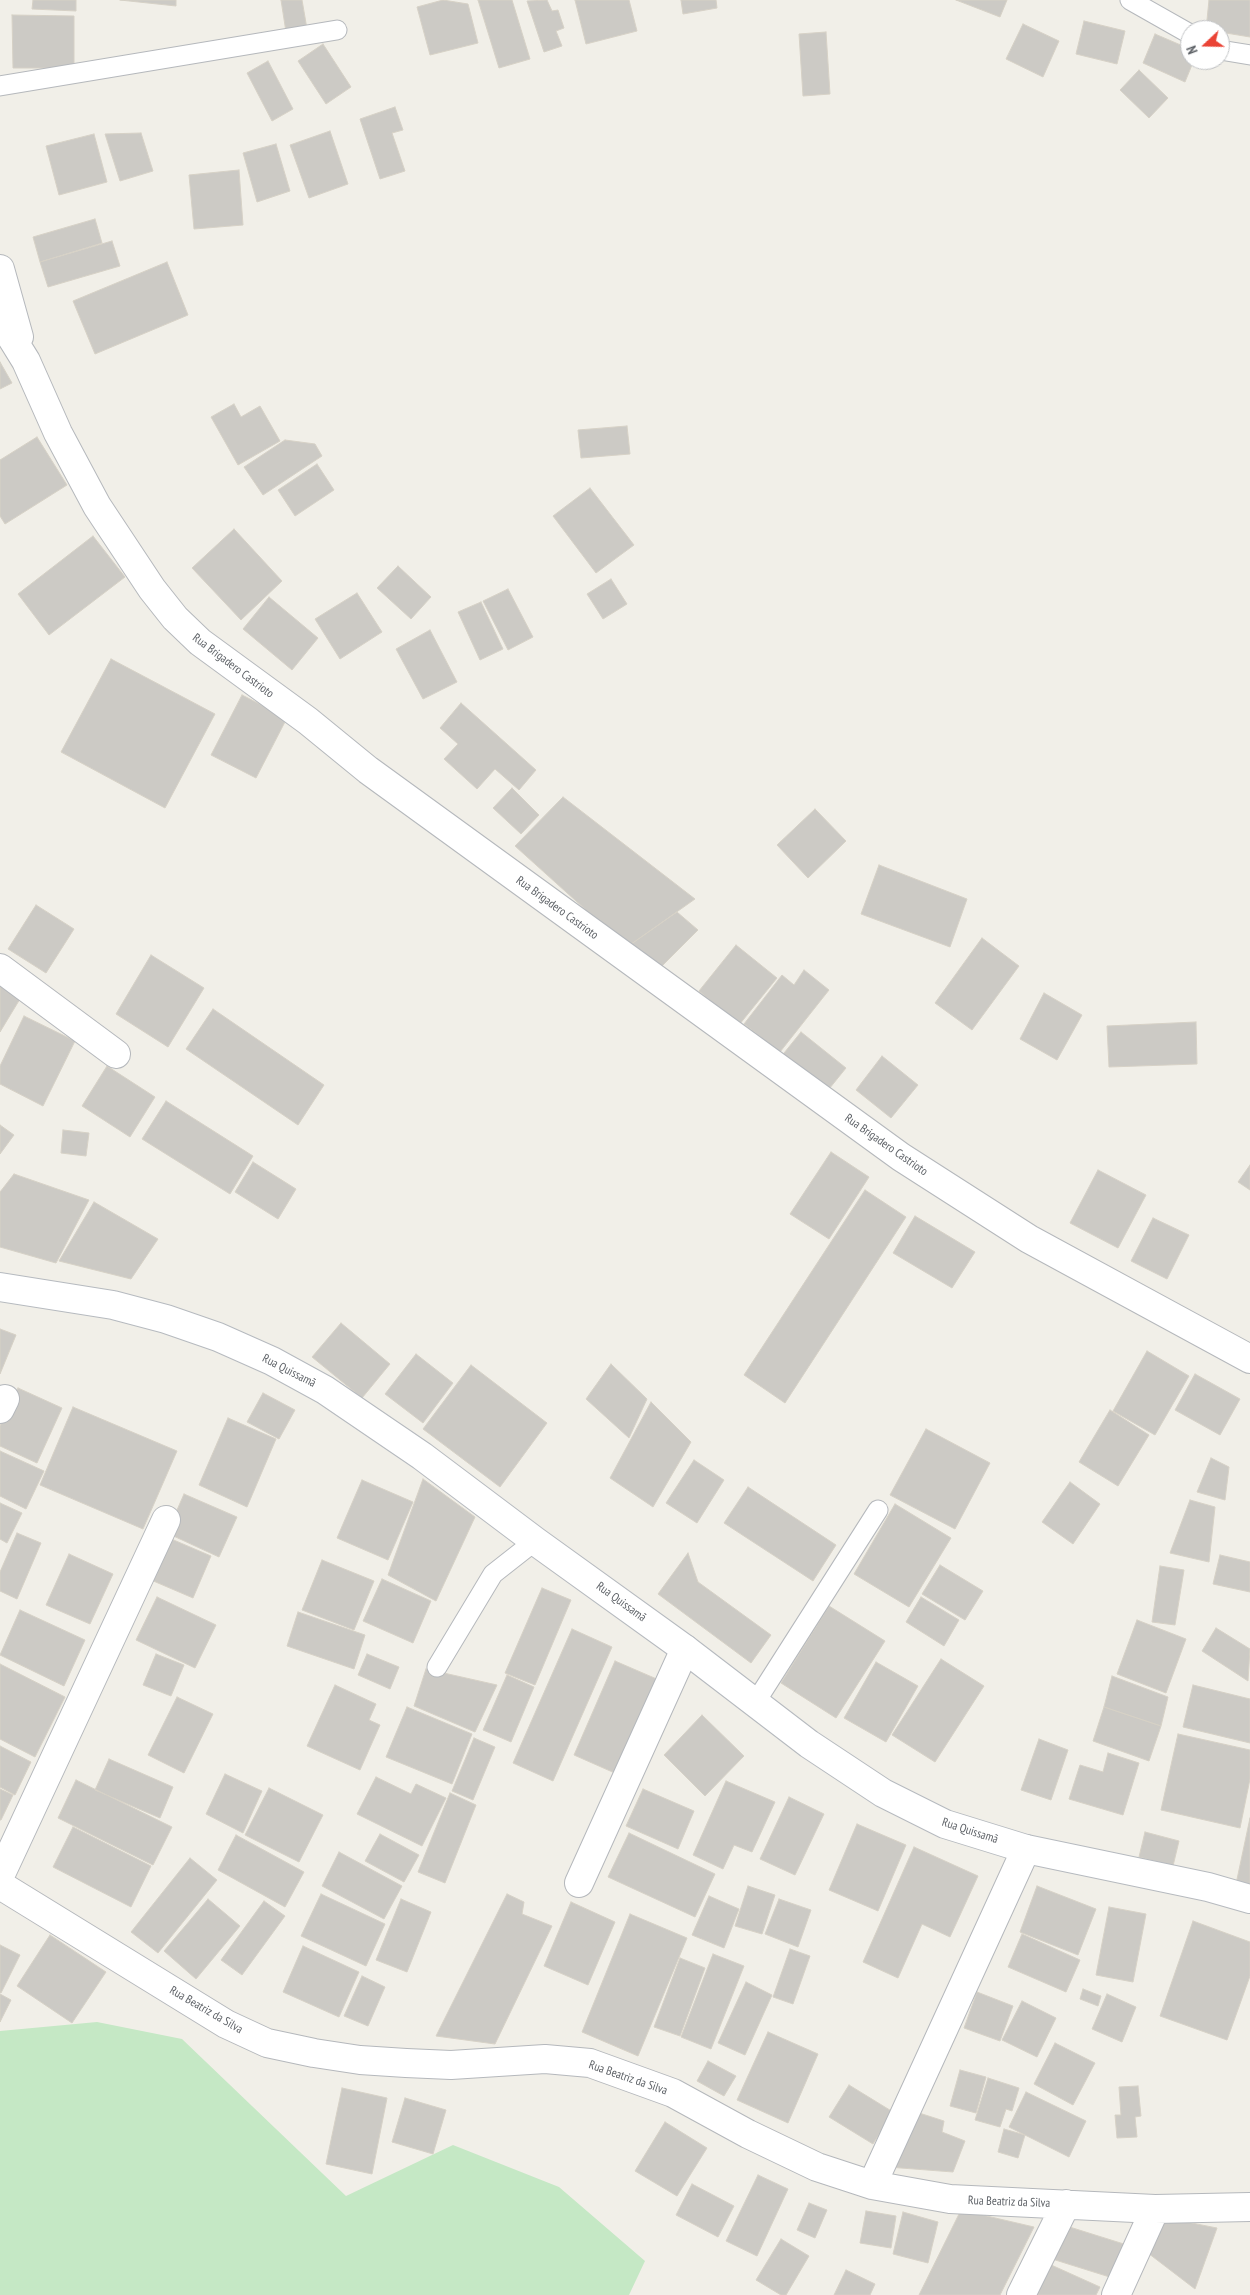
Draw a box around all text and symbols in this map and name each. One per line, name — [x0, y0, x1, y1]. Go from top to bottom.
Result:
north arrow — [1180, 20, 1230, 70]
text: N — [1182, 43, 1202, 57]
street label: Rua Brigadero Castrioto — [190, 631, 276, 701]
street label: Rua Brigadero Castrioto — [513, 873, 601, 943]
street label: Rua Brigadero Castrioto — [842, 1111, 930, 1179]
street label: Rua Quissamã — [260, 1351, 318, 1391]
street label: Rua Quissamã — [593, 1579, 649, 1625]
street label: Rua Quissamã — [940, 1815, 1000, 1847]
street label: Rua Beatriz da Silva — [167, 1983, 245, 2037]
street label: Rua Beatriz da Silva — [587, 2058, 669, 2098]
street label: Rua Beatriz da Silva — [968, 2193, 1050, 2211]

